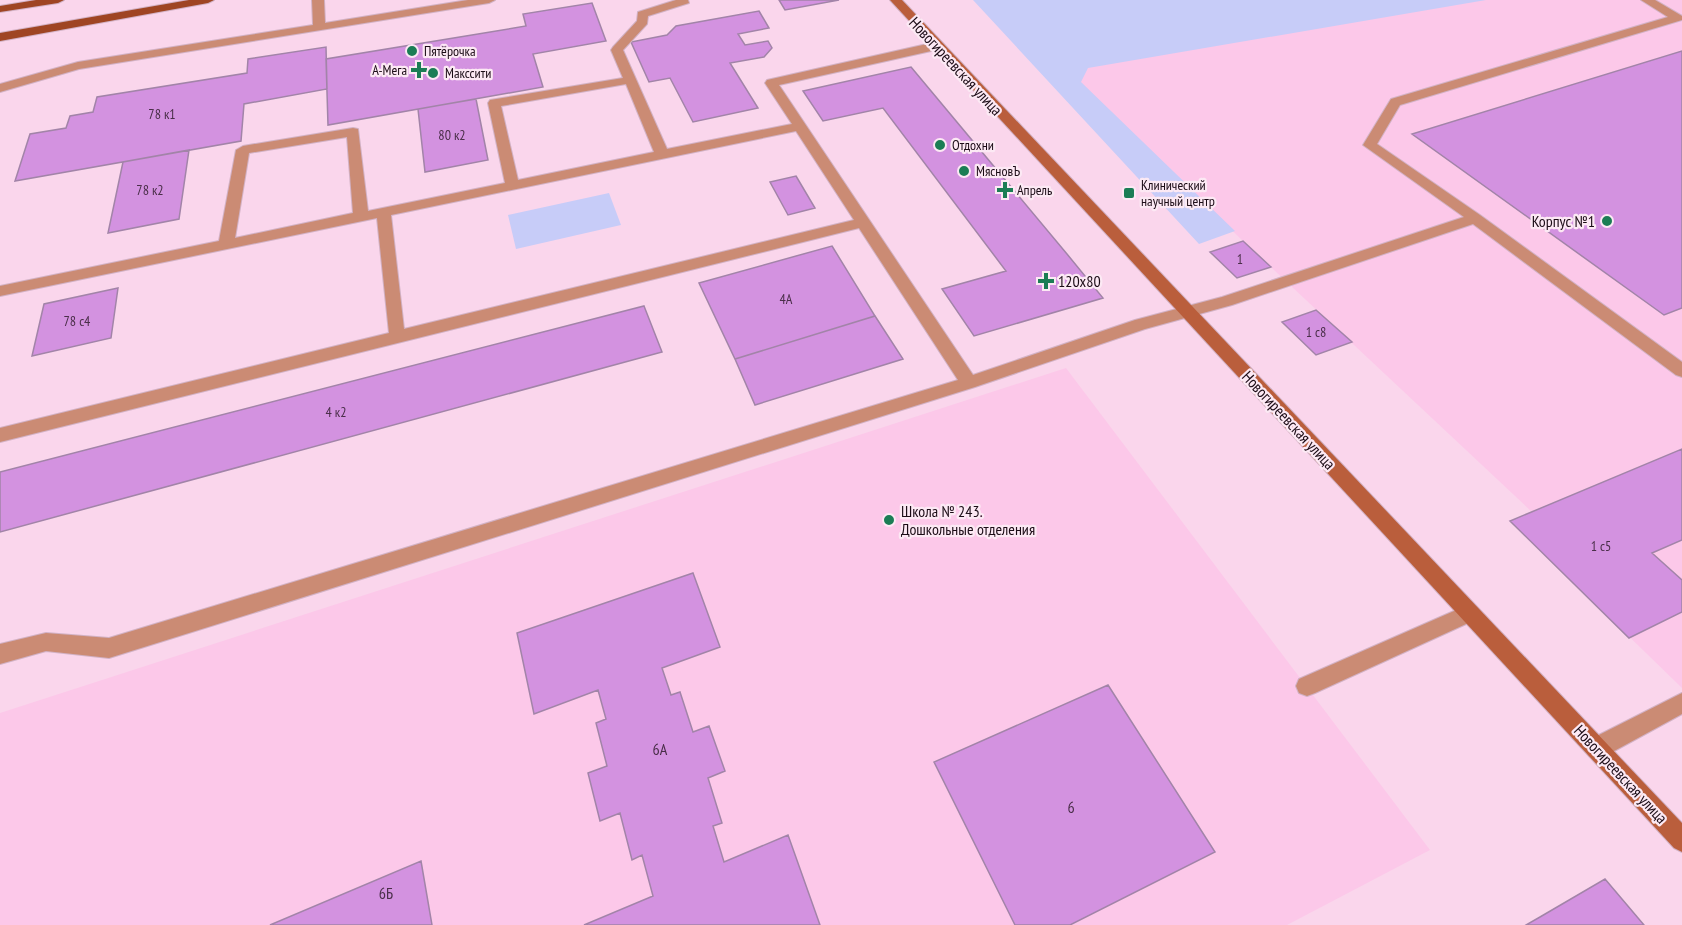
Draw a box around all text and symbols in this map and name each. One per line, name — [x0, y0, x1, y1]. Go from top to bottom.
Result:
street label: Новогиреевская улица — [905, 12, 1007, 120]
place label: Пятёрочка — [424, 42, 476, 60]
marker: Пятёрочка — [405, 44, 419, 58]
place label: А-Мега — [372, 61, 407, 79]
marker: А-Мега — [412, 63, 426, 77]
place label: Макссити — [445, 64, 491, 82]
marker: Макссити — [426, 66, 440, 80]
house number: 78 к1 — [148, 105, 176, 123]
house number: 80 к2 — [438, 126, 466, 144]
place label: Отдохни — [952, 136, 994, 154]
marker: Отдохни — [933, 138, 947, 152]
place label: МясновЪ — [976, 162, 1020, 180]
marker: МясновЪ — [957, 164, 971, 178]
place label: Клинический научный центр — [1141, 176, 1215, 210]
house number: 78 к2 — [136, 181, 164, 199]
place label: Апрель — [1017, 181, 1052, 199]
marker: Апрель — [998, 183, 1012, 197]
marker: Клинический научный центр — [1122, 186, 1136, 200]
place label: Корпус №1 — [1532, 211, 1595, 231]
marker: Корпус №1 — [1600, 214, 1614, 228]
house number: 1 — [1237, 250, 1243, 268]
place label: 120x80 — [1058, 271, 1101, 291]
marker: 120x80 — [1039, 274, 1053, 288]
house number: 4А — [780, 290, 793, 308]
house number: 78 с4 — [64, 312, 91, 330]
house number: 1 c8 — [1306, 323, 1326, 341]
street label: Новогиреевская улица — [1238, 366, 1340, 474]
house number: 4 к2 — [326, 403, 347, 421]
place label: Школа № 243. Дошкольные отделения — [901, 501, 1035, 539]
marker: Школа № 243. Дошкольные отделения — [882, 513, 896, 527]
house number: 1 с5 — [1591, 537, 1611, 555]
street label: Новогиреевская улица — [1570, 720, 1672, 828]
house number: 6А — [653, 739, 668, 759]
house number: 6 — [1067, 797, 1075, 817]
house number: 6Б — [379, 883, 393, 903]

